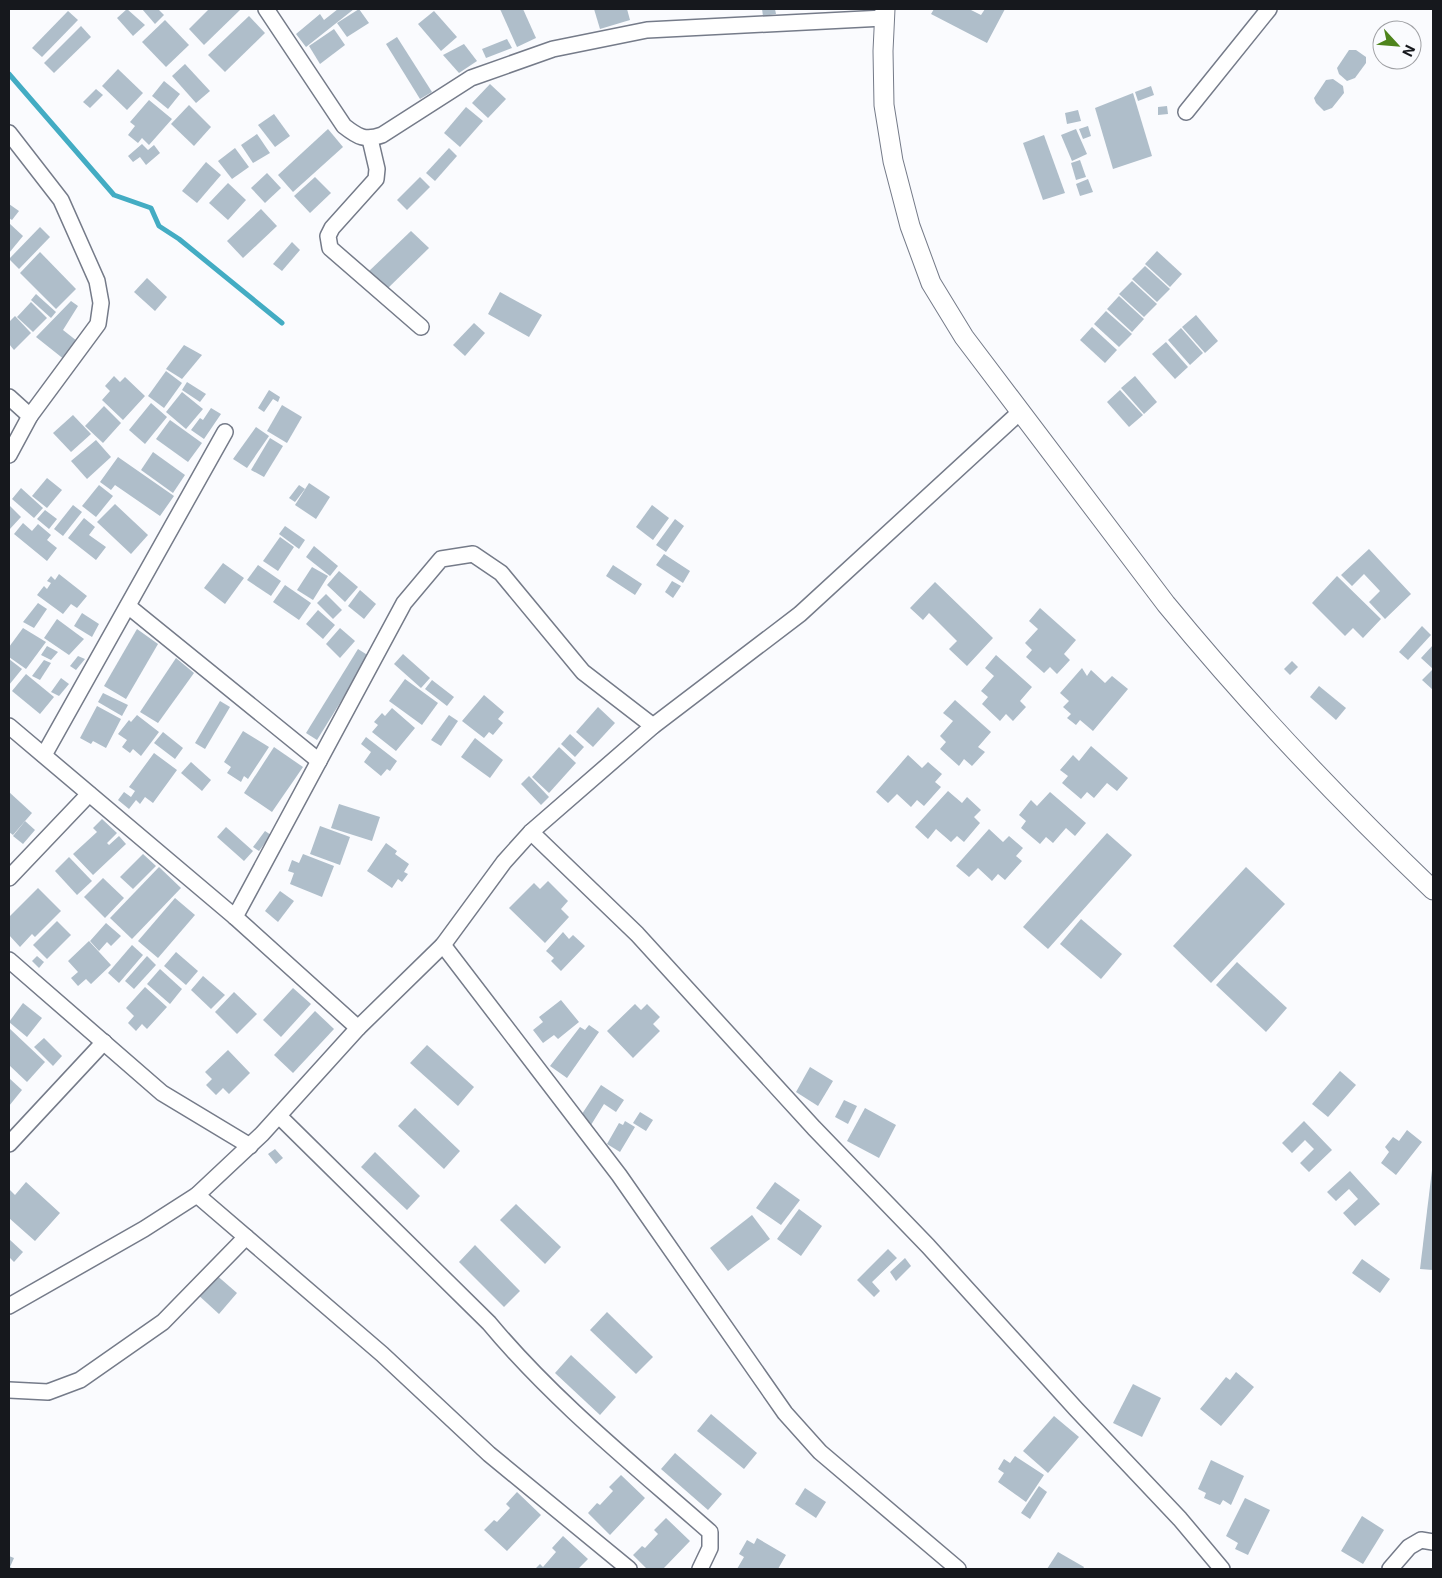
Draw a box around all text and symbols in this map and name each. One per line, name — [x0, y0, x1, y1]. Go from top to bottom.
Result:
north arrow — [1372, 20, 1422, 70]
text: N — [1399, 42, 1419, 59]

